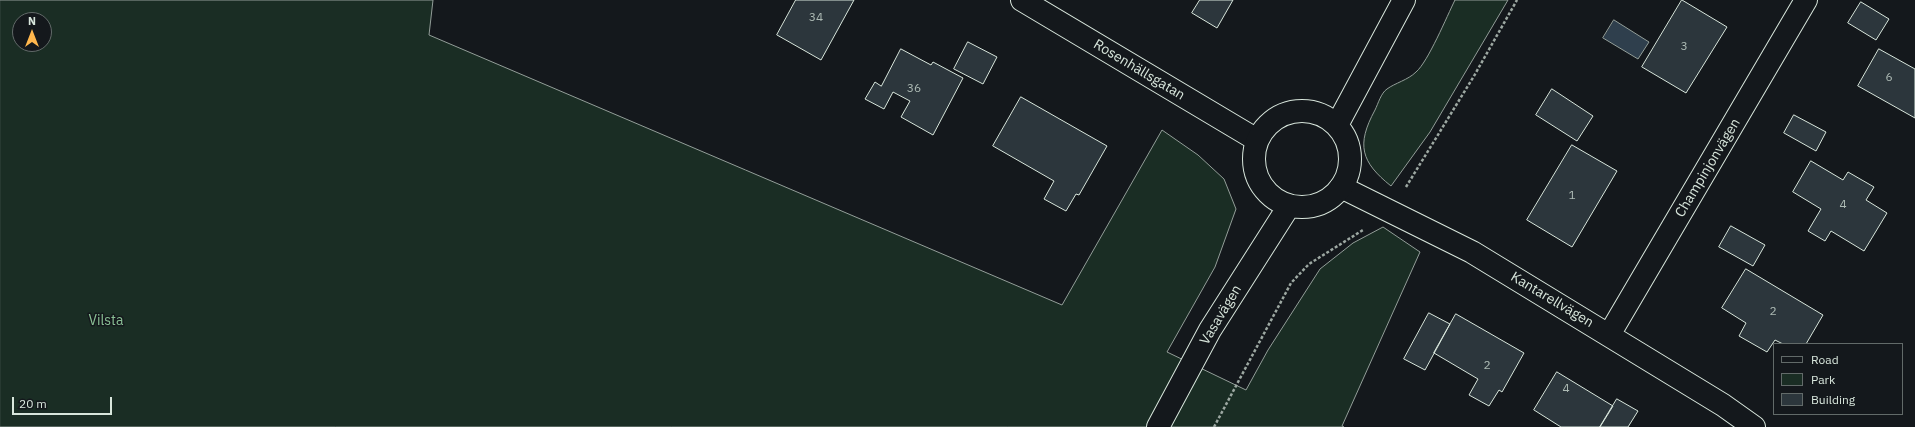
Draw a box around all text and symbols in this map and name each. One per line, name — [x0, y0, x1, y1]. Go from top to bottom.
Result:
house number: 34 — [809, 11, 823, 25]
north arrow — [12, 12, 52, 52]
text: N — [28, 14, 36, 28]
street label: Rosenhällsgatan — [1090, 36, 1188, 104]
house number: 3 — [1680, 40, 1688, 54]
house number: 6 — [1885, 71, 1893, 85]
house number: 36 — [907, 82, 921, 96]
street label: Champinjonvägen — [1672, 116, 1744, 220]
house number: 1 — [1568, 189, 1576, 203]
house number: 4 — [1839, 198, 1847, 212]
street label: Kantarellvägen — [1507, 269, 1597, 331]
street label: Vasavägen — [1197, 282, 1245, 348]
house number: 2 — [1769, 305, 1777, 319]
park label: Vilsta — [89, 313, 123, 329]
legend — [1773, 343, 1903, 415]
text: Road — [1811, 352, 1839, 367]
house number: 2 — [1483, 359, 1491, 373]
text: Park — [1811, 372, 1835, 387]
house number: 4 — [1562, 382, 1570, 396]
scale bar — [14, 389, 114, 415]
text: Building — [1811, 392, 1855, 407]
text: 20 m — [19, 396, 47, 411]

